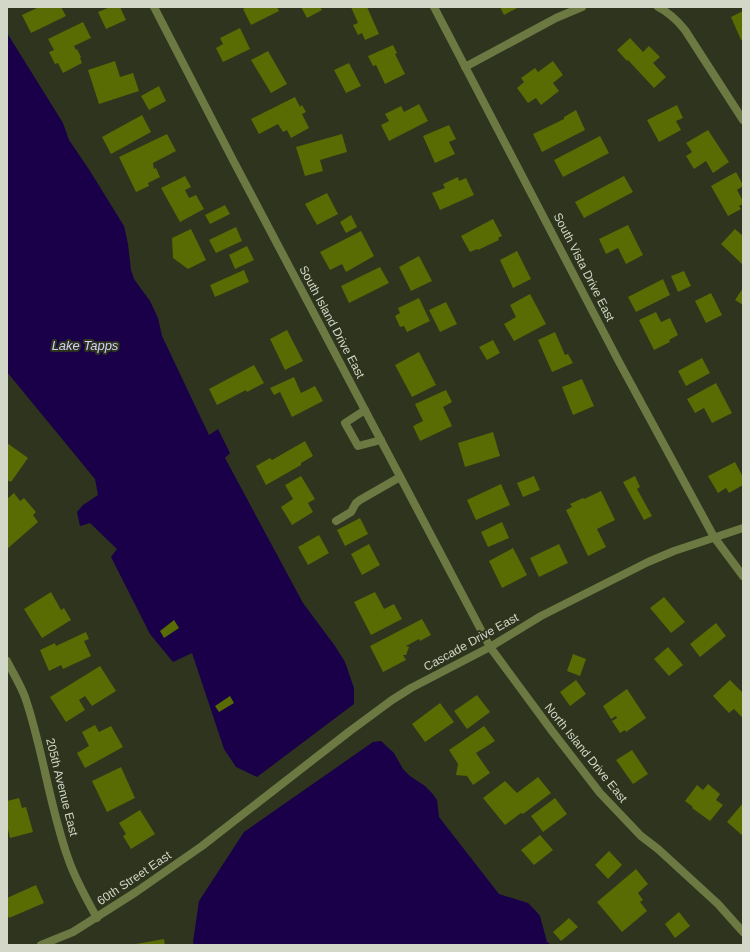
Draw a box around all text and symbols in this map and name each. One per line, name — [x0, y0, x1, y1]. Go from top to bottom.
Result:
street label: South Vista Drive East — [551, 210, 618, 324]
street label: South Island Drive East — [296, 263, 368, 381]
water label: Lake Tapps — [52, 338, 119, 353]
street label: Cascade Drive East — [421, 610, 521, 674]
street label: North Island Drive East — [542, 701, 631, 806]
street label: 205th Avenue East — [43, 737, 81, 838]
street label: 60th Street East — [94, 848, 174, 908]

